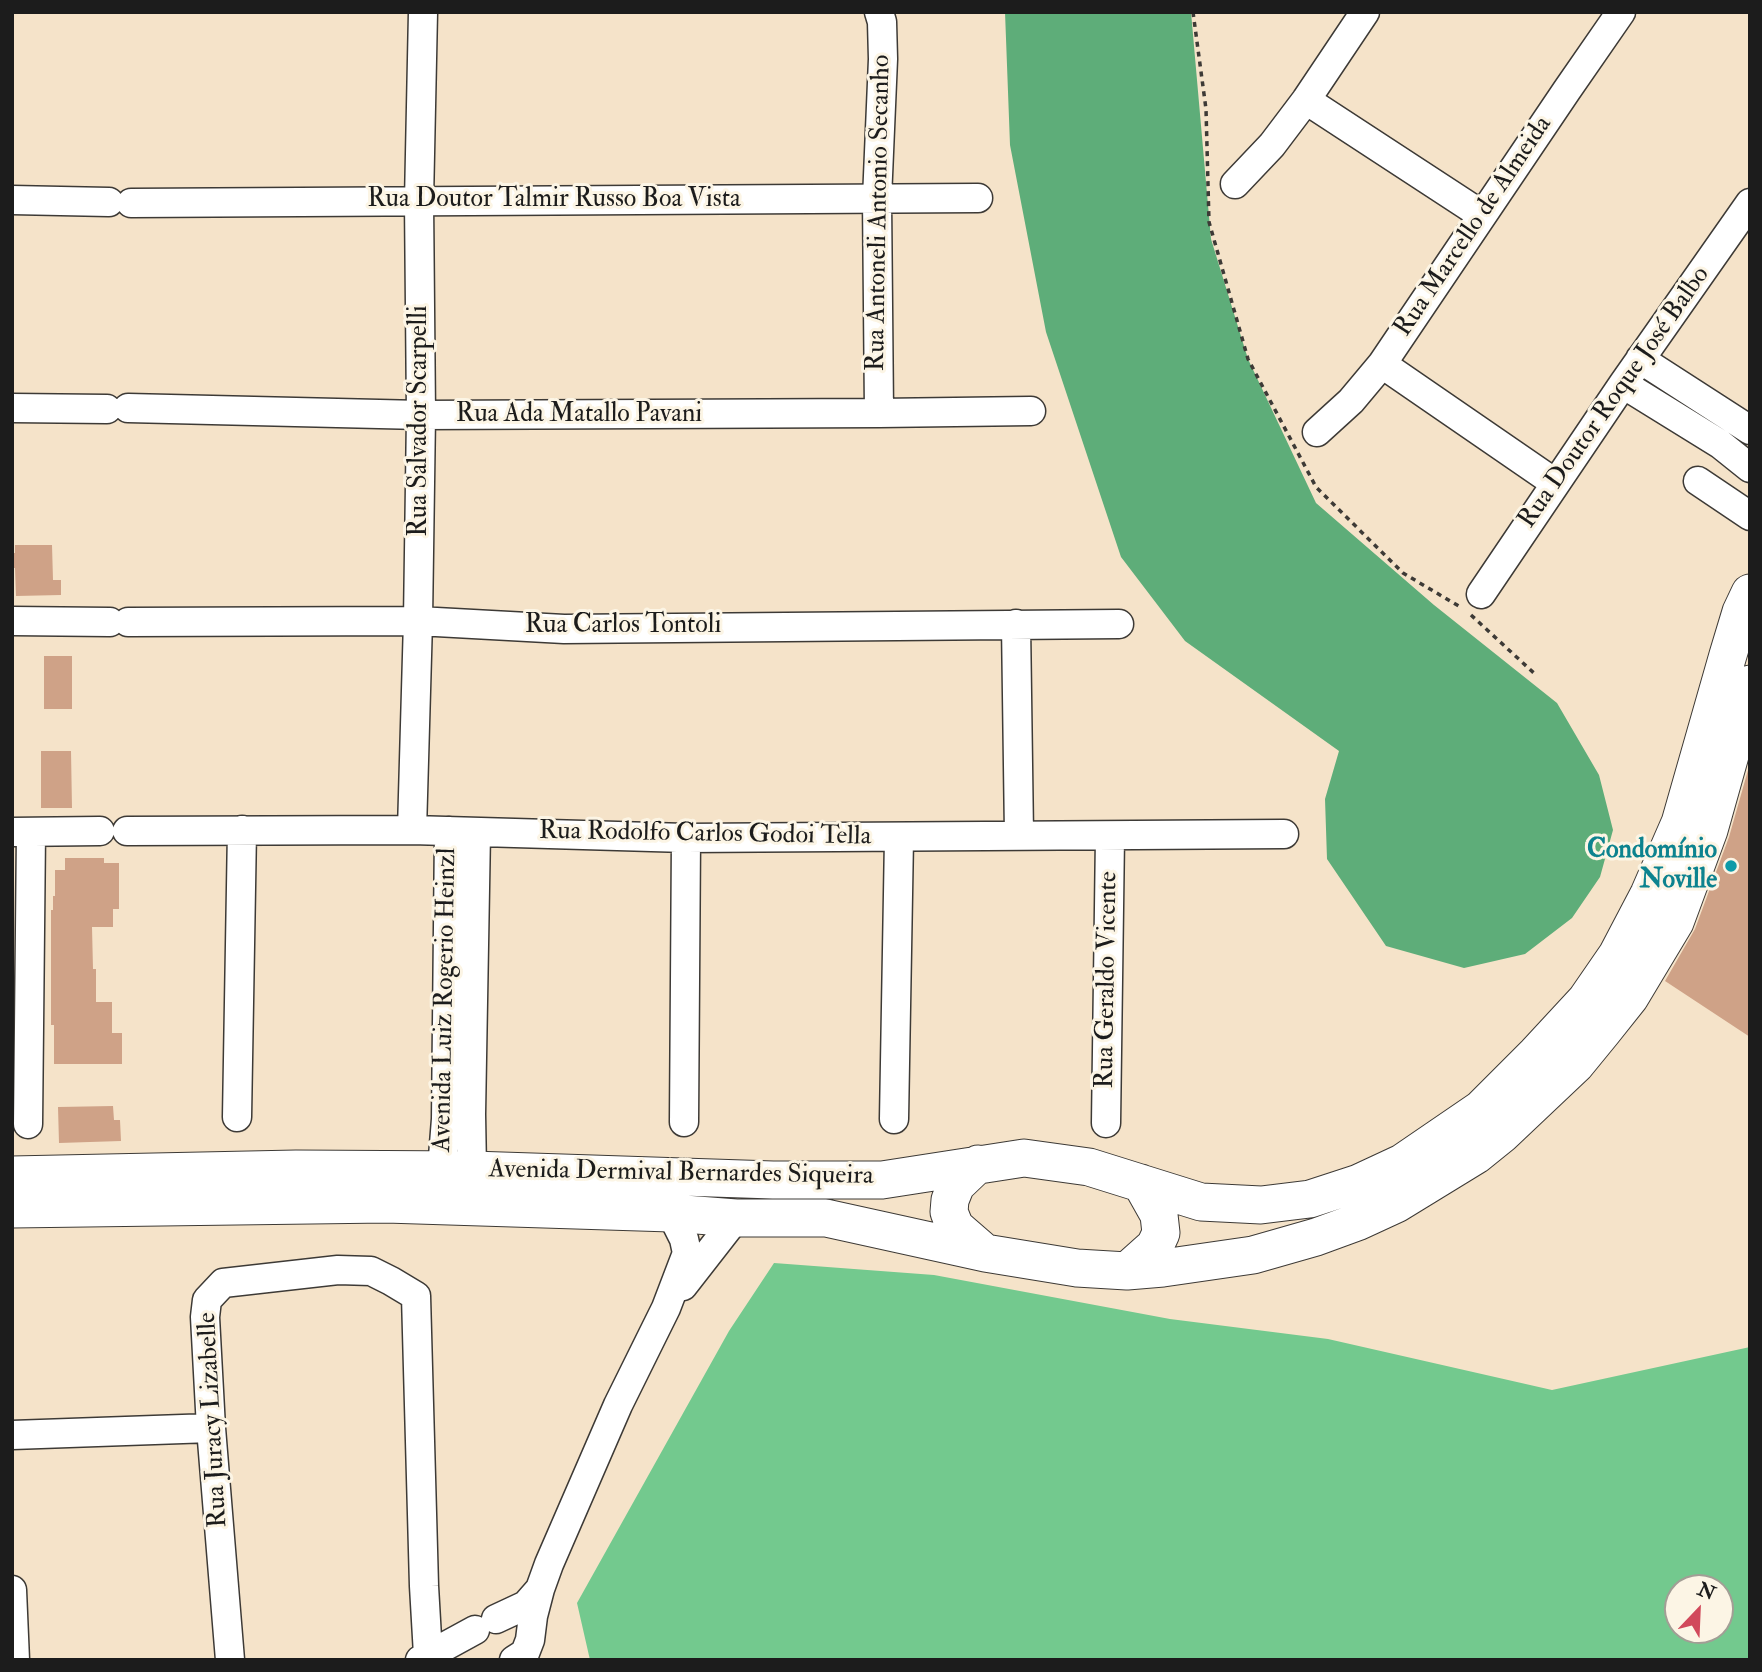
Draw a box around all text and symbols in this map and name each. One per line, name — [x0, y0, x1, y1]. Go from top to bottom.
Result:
street label: Rua Antoneli Antonio Secanho — [862, 54, 898, 372]
street label: Rua Marcello de Almeida — [1389, 111, 1559, 343]
street label: Rua Doutor Talmir Russo Boa Vista — [367, 184, 741, 216]
street label: Rua Doutor Roque José Balbo — [1513, 261, 1717, 535]
street label: Rua Salvador Scarpelli — [404, 305, 436, 537]
street label: Rua Ada Matallo Pavani — [456, 399, 702, 431]
street label: Rua Carlos Tontoli — [525, 610, 721, 642]
street label: Rua Rodolfo Carlos Godoi Tella — [539, 817, 871, 853]
place label: Condomínio Noville — [1587, 835, 1717, 896]
street label: Avenida Luiz Rogerio Heinzl — [428, 847, 464, 1153]
marker: Condomínio Noville — [1723, 858, 1739, 874]
street label: Rua Geraldo Vicente — [1091, 871, 1125, 1089]
street label: Avenida Dermival Bernardes Siqueira — [488, 1155, 874, 1193]
street label: Rua Juracy Lizabelle — [193, 1311, 235, 1529]
north arrow — [1664, 1574, 1734, 1644]
text: N — [1694, 1577, 1719, 1606]

